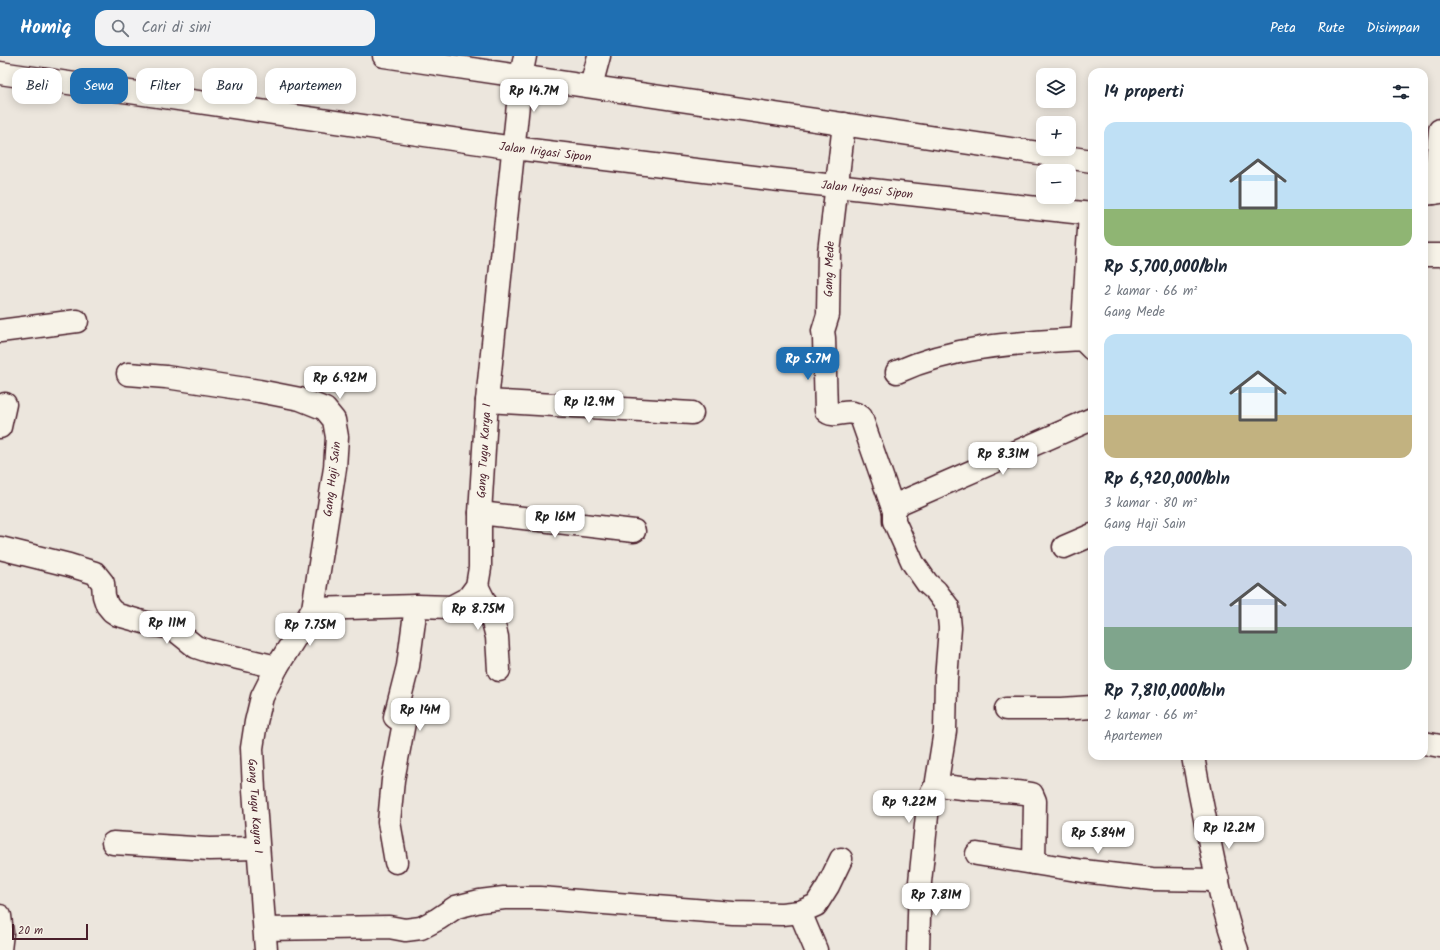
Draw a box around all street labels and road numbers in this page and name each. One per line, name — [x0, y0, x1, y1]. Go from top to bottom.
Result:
street label: Jalan Irigasi Sipon — [498, 137, 592, 167]
street label: Jalan Irigasi Sipon — [820, 175, 914, 204]
street label: Gang Mede — [819, 240, 840, 297]
street label: Gang Tugu Karya I — [472, 402, 497, 499]
street label: Gang Haji Sain — [318, 440, 347, 518]
street label: Gang Tugu Kayra I — [243, 758, 268, 854]

